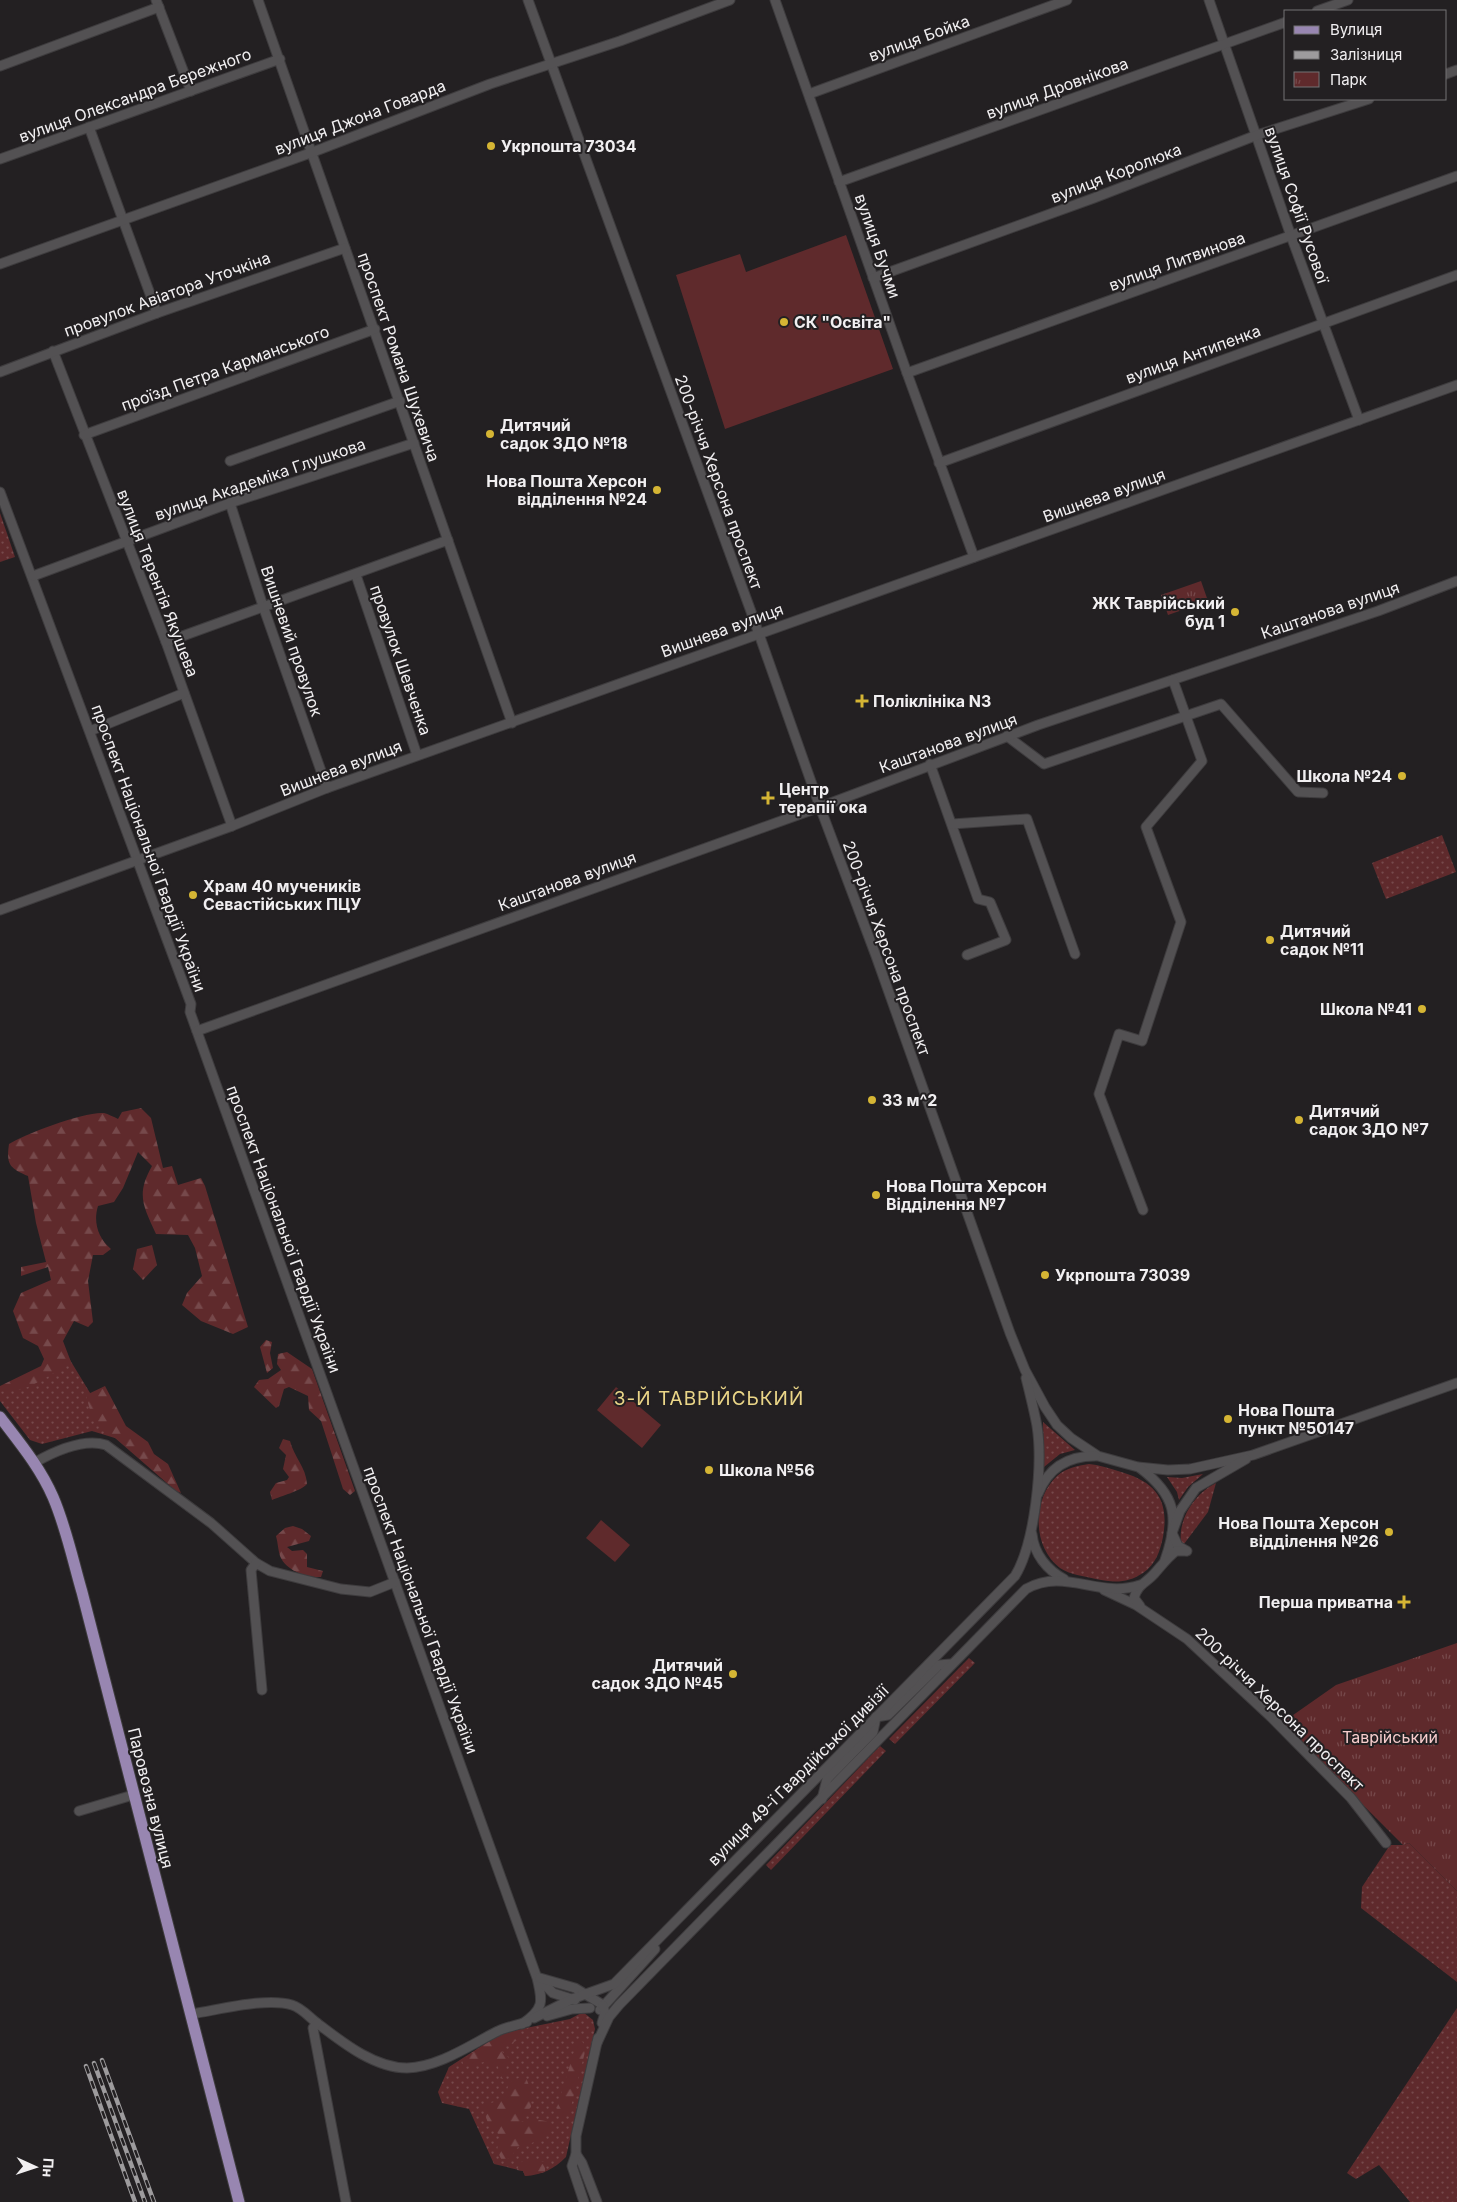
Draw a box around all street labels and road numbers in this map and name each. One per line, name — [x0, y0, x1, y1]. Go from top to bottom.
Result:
street label: вулиця Бойка — [866, 10, 972, 66]
street label: вулиця Олександра Бережного — [16, 44, 254, 146]
street label: вулиця Дровнікова — [983, 53, 1131, 123]
street label: вулиця Джона Говарда — [272, 75, 448, 159]
street label: вулиця Софії Русової — [1261, 124, 1334, 287]
street label: вулиця Королюка — [1048, 139, 1184, 207]
street label: вулиця Бучми — [851, 191, 905, 301]
street label: вулиця Литвинова — [1106, 227, 1248, 295]
street label: провулок Авіатора Уточкіна — [61, 247, 273, 341]
street label: проспект Романа Шухевича — [354, 250, 444, 464]
street label: вулиця Антипенка — [1123, 320, 1263, 388]
street label: проїзд Петра Карманського — [118, 321, 332, 415]
street label: 200-річчя Херсона проспект — [671, 372, 767, 593]
street label: вулиця Академіка Глушкова — [152, 433, 368, 525]
street label: Вишнева вулиця — [1040, 464, 1168, 526]
street label: вулиця Терентія Якушева — [113, 486, 203, 680]
street label: Вишневий провулок — [257, 563, 327, 719]
street label: Каштанова вулиця — [1258, 577, 1402, 643]
street label: провулок Шевченка — [366, 582, 436, 738]
street label: Вишнева вулиця — [658, 599, 786, 661]
street label: проспект Національної Гвардії України — [87, 701, 211, 995]
street label: Каштанова вулиця — [876, 709, 1020, 777]
street label: Вишнева вулиця — [277, 736, 405, 800]
street label: 200-річчя Херсона проспект — [839, 838, 935, 1059]
street label: Каштанова вулиця — [495, 847, 639, 915]
street label: проспект Національної Гвардії України — [222, 1082, 346, 1376]
street label: проспект Національної Гвардії України — [359, 1463, 483, 1757]
street label: 200-річчя Херсона проспект — [1191, 1623, 1369, 1795]
street label: вулиця 49-ї Гвардійської дивізії — [703, 1680, 893, 1870]
street label: Паровозна вулиця — [124, 1726, 178, 1870]

